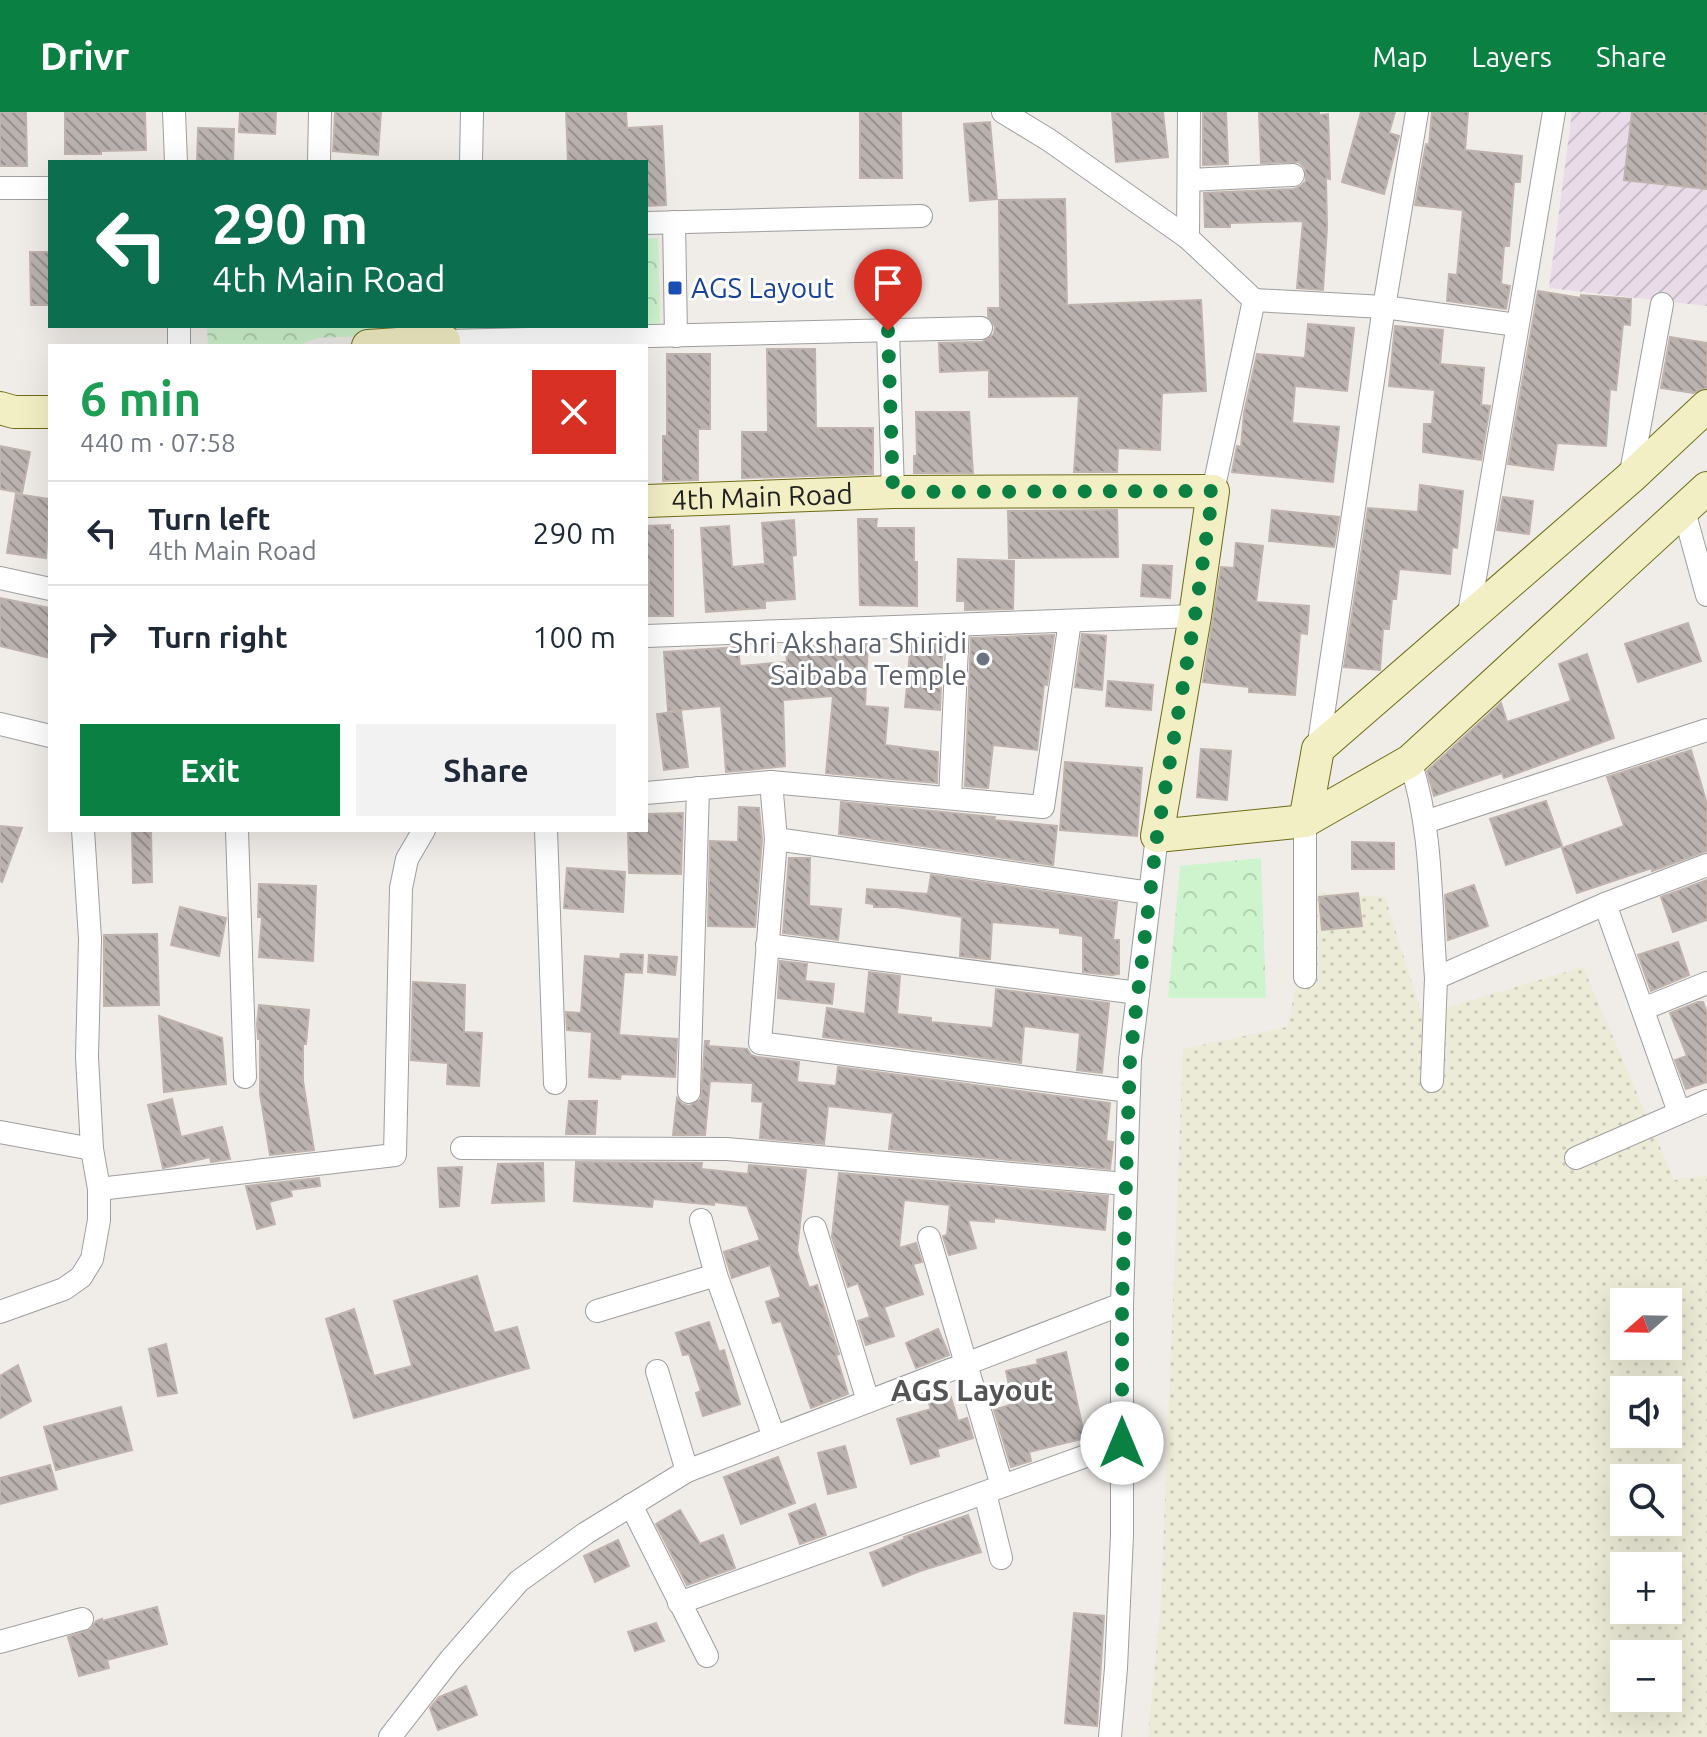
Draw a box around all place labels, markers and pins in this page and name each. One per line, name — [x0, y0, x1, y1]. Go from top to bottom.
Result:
pin — [854, 249, 922, 331]
place label: AGS Layout — [691, 272, 834, 303]
marker: AGS Layout — [666, 279, 684, 297]
place label: Shri Akshara Shiridi Saibaba Temple — [728, 627, 967, 690]
marker: Shri Akshara Shiridi Saibaba Temple — [974, 650, 992, 668]

